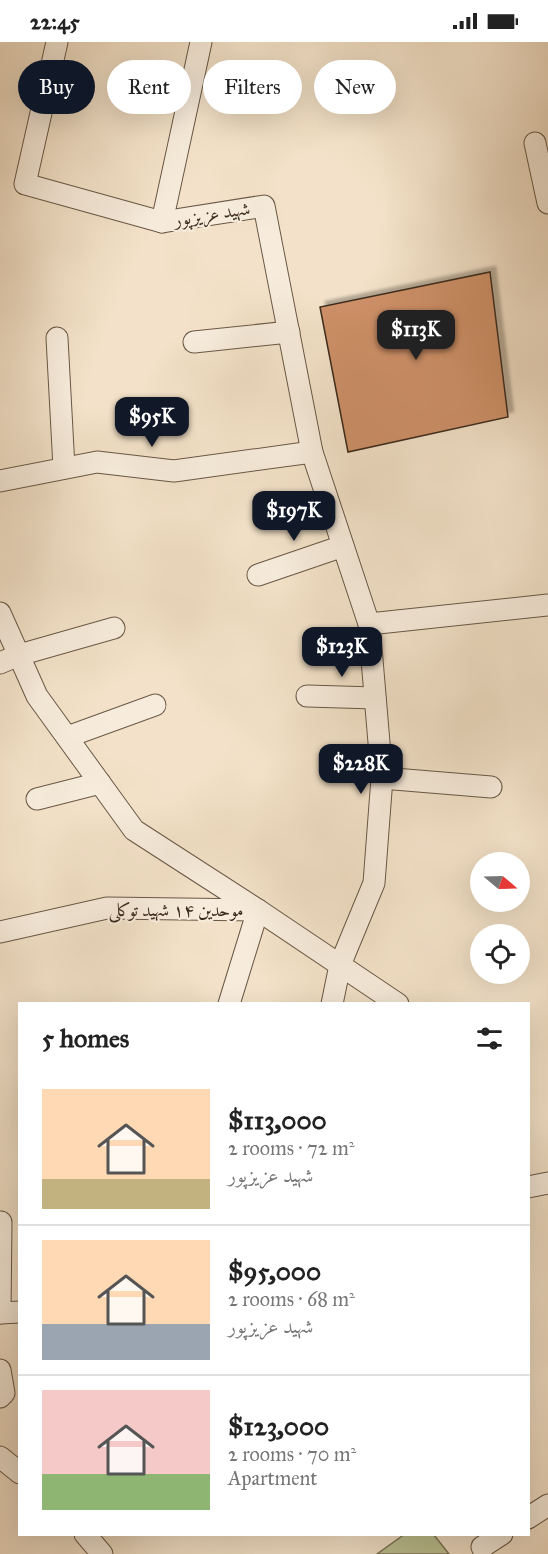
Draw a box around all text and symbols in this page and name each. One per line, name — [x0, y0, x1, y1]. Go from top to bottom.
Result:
text: 22:45 — [30, 8, 80, 35]
chip: Buy — [18, 60, 95, 114]
chip: Rent — [107, 60, 191, 114]
chip: Filters — [203, 60, 302, 114]
chip: New — [314, 60, 396, 114]
street label: شهید عزیزپور — [170, 197, 252, 233]
pin: $113K — [374, 310, 458, 361]
text: $113K — [391, 317, 441, 341]
pin: $95K — [116, 397, 188, 448]
text: $95K — [129, 404, 175, 428]
pin: $197K — [252, 491, 336, 542]
text: $197K — [266, 498, 322, 522]
pin: $123K — [300, 627, 384, 678]
text: $123K — [316, 634, 368, 658]
pin: $228K — [319, 744, 403, 795]
text: $228K — [333, 751, 389, 775]
north arrow — [470, 852, 530, 912]
map controls — [470, 852, 530, 984]
street label: موحدین ۱۴ شهید توکلی — [109, 899, 243, 923]
button: locate — [470, 924, 530, 984]
text: 5 homes — [42, 1022, 129, 1054]
icon: filters — [473, 1022, 506, 1055]
text: $113,000 — [228, 1104, 327, 1136]
icon: home — [90, 1113, 162, 1185]
text: 2 rooms · 72 m² — [228, 1136, 355, 1160]
text: شهید عزیزپور — [228, 1163, 313, 1187]
text: $95,000 — [228, 1255, 321, 1287]
icon: home — [90, 1264, 162, 1336]
text: 2 rooms · 68 m² — [228, 1287, 355, 1311]
text: شهید عزیزپور — [228, 1314, 313, 1338]
text: $123,000 — [228, 1410, 329, 1442]
icon: home — [90, 1414, 162, 1486]
text: 2 rooms · 70 m² — [228, 1442, 356, 1466]
text: Apartment — [228, 1466, 317, 1490]

